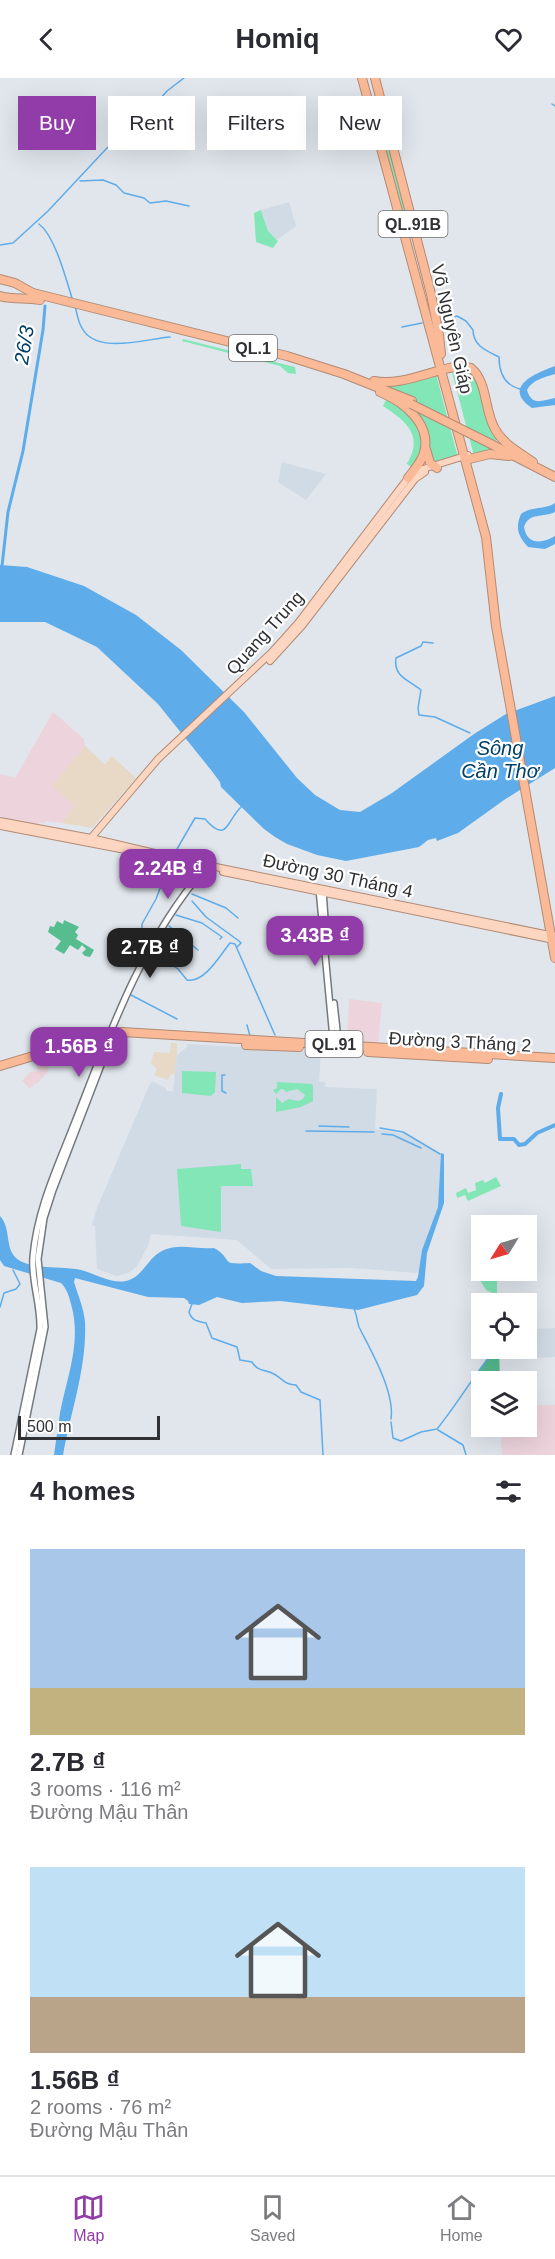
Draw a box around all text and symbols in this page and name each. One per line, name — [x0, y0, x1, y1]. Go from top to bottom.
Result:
icon: back — [30, 23, 63, 56]
icon: heart — [492, 23, 525, 56]
text: Homiq — [236, 24, 320, 54]
chip: Buy — [18, 96, 96, 150]
chip: Rent — [108, 96, 195, 150]
chip: Filters — [207, 96, 306, 150]
chip: New — [318, 96, 402, 150]
road number: QL.91B — [378, 211, 448, 237]
street label: Võ Nguyên Giáp — [427, 262, 477, 396]
water label: 26/3 — [10, 324, 38, 367]
road number: QL.1 — [229, 335, 277, 361]
street label: Quang Trung — [222, 587, 308, 679]
water label: Sông Cần Thơ — [461, 737, 541, 782]
pin: 2.24B ₫ — [113, 849, 223, 900]
street label: Đường 30 Tháng 4 — [261, 850, 415, 902]
text: 2.24B ₫ — [133, 857, 203, 879]
pin: 3.43B ₫ — [260, 916, 370, 967]
text: 3.43B ₫ — [280, 924, 350, 946]
pin: 2.7B ₫ — [101, 928, 199, 979]
text: 2.7B ₫ — [121, 936, 179, 958]
pin: 1.56B ₫ — [24, 1027, 134, 1078]
street label: Đường 3 Tháng 2 — [388, 1028, 532, 1056]
road number: QL.91 — [306, 1031, 362, 1057]
text: 1.56B ₫ — [44, 1035, 114, 1057]
north arrow — [471, 1215, 537, 1281]
map controls — [471, 1215, 537, 1437]
button: locate — [471, 1293, 537, 1359]
button: layers — [471, 1371, 537, 1437]
scale bar — [18, 1413, 160, 1440]
text: 500 m — [27, 1418, 71, 1435]
icon: filters — [492, 1475, 525, 1508]
text: 4 homes — [30, 1476, 136, 1506]
icon: home — [224, 1588, 332, 1696]
text: 2.7B ₫ — [30, 1747, 106, 1777]
text: 3 rooms · 116 m² — [30, 1778, 181, 1800]
text: Đường Mậu Thân — [30, 1801, 188, 1823]
icon: home — [224, 1906, 332, 2014]
text: 1.56B ₫ — [30, 2065, 120, 2095]
text: 2 rooms · 76 m² — [30, 2096, 171, 2118]
text: Đường Mậu Thân — [30, 2119, 188, 2141]
tab: Map — [72, 2191, 105, 2245]
tab: Saved — [250, 2191, 295, 2245]
tab: Home — [440, 2191, 483, 2245]

